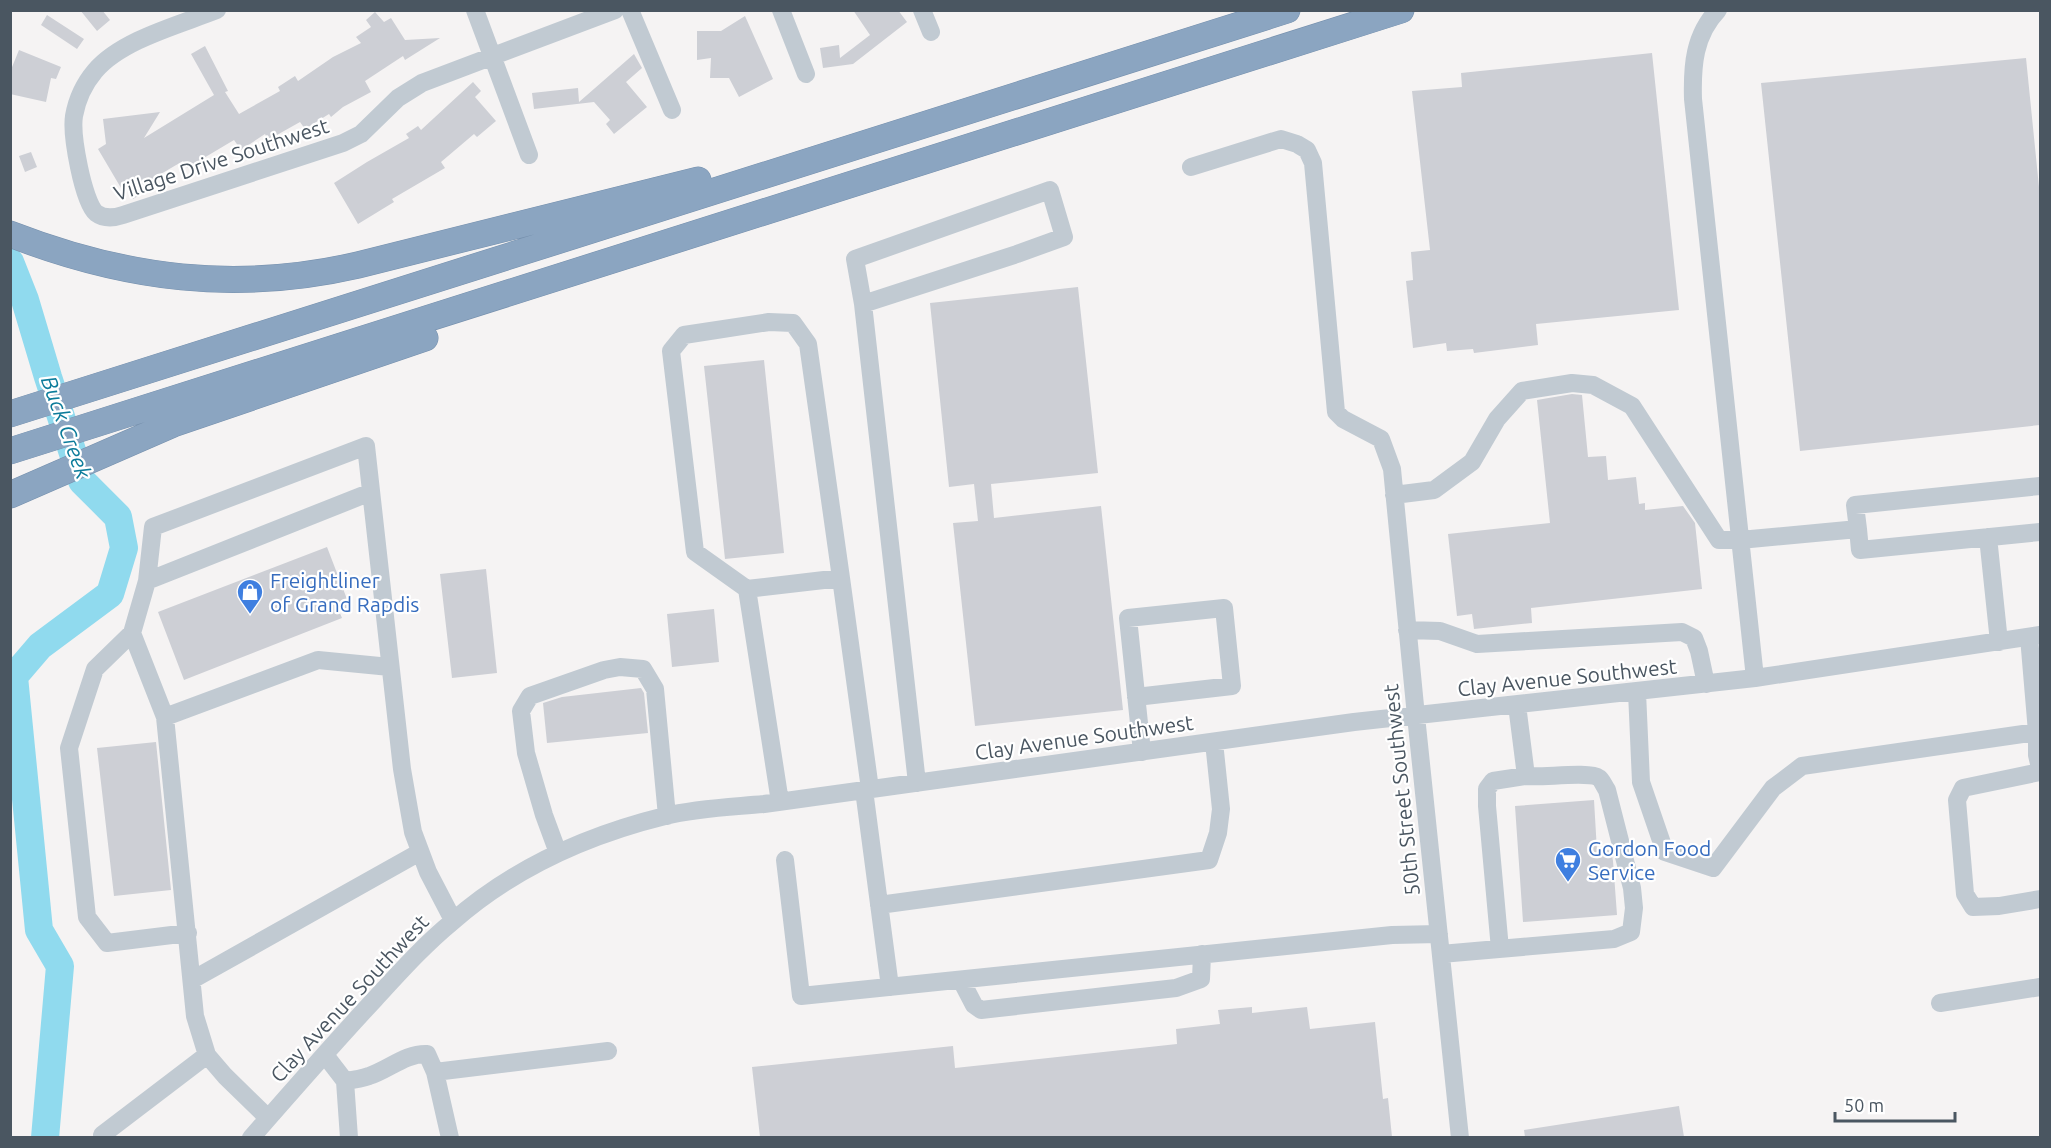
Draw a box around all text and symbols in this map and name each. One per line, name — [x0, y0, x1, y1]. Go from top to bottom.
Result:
street label: Village Drive Southwest — [110, 113, 332, 205]
water label: Buck Creek — [37, 372, 97, 483]
place label: Freightliner of Grand Rapdis — [270, 568, 419, 616]
shop icon: Freightliner of Grand Rapdis — [235, 577, 265, 615]
street label: Clay Avenue Southwest — [1456, 654, 1678, 700]
street label: 50th Street Southwest — [1378, 683, 1424, 897]
street label: Clay Avenue Southwest — [973, 710, 1195, 764]
place label: Gordon Food Service — [1588, 836, 1711, 884]
supermarket icon: Gordon Food Service — [1553, 845, 1583, 883]
street label: Clay Avenue Southwest — [265, 909, 433, 1087]
scale bar — [1835, 1085, 1955, 1123]
text: 50 m — [1844, 1095, 1884, 1115]

